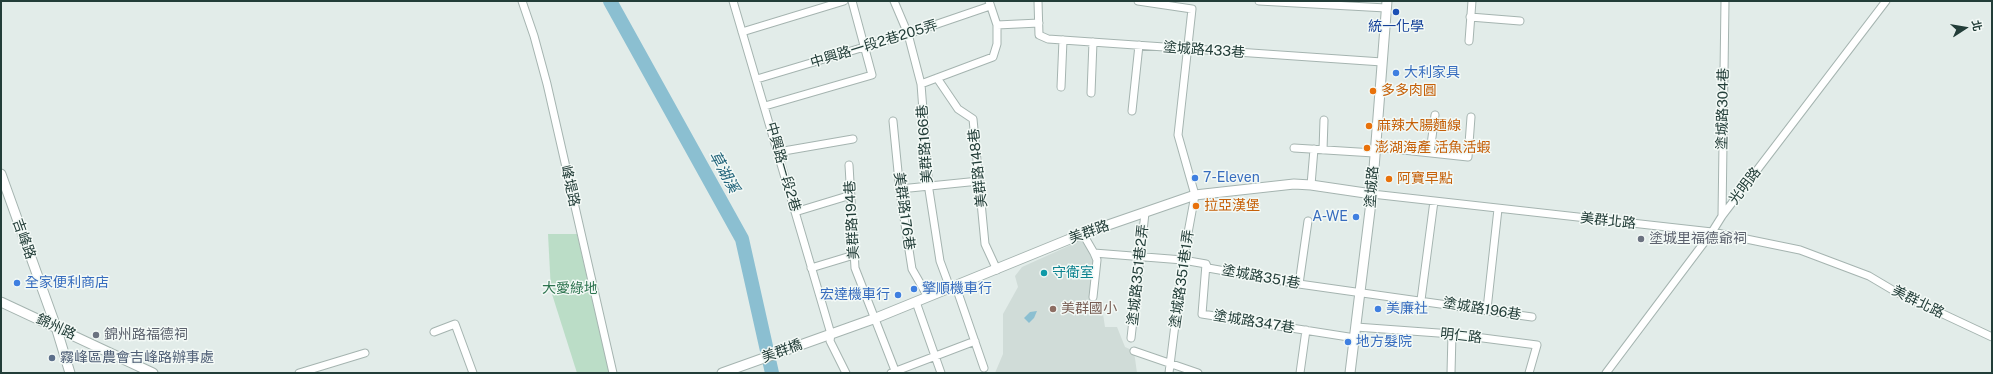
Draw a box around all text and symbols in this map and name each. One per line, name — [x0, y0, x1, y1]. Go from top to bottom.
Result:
marker: 統一化學 — [1391, 7, 1401, 17]
north arrow — [1945, 8, 1985, 48]
street label: 中興路一段2巷205弄 — [808, 17, 940, 71]
place label: 統一化學 — [1368, 19, 1424, 35]
text: 北 — [1970, 19, 1984, 32]
street label: 塗城路433巷 — [1162, 39, 1246, 61]
place label: 大利家具 — [1404, 65, 1460, 81]
marker: 大利家具 — [1391, 68, 1401, 78]
street label: 塗城路304巷 — [1714, 68, 1732, 150]
place label: 多多肉圓 — [1381, 83, 1437, 99]
marker: 多多肉圓 — [1368, 86, 1378, 96]
street label: 美群路166巷 — [914, 104, 936, 184]
place label: 麻辣大腸麵線 — [1377, 118, 1461, 134]
street label: 中興路一段2巷 — [762, 120, 804, 214]
marker: 麻辣大腸麵線 — [1364, 121, 1374, 131]
street label: 美群路148巷 — [965, 128, 991, 208]
place label: 澎湖海產 活魚活蝦 — [1375, 140, 1490, 156]
marker: 澎湖海產 活魚活蝦 — [1362, 143, 1372, 153]
water label: 草湖溪 — [705, 148, 743, 196]
street label: 峰堤路 — [557, 164, 583, 208]
street label: 光明路 — [1726, 164, 1764, 208]
street label: 塗城路 — [1362, 165, 1382, 209]
place label: 7-Eleven — [1203, 170, 1260, 186]
street label: 美群路176巷 — [890, 171, 918, 251]
place label: 阿寶早點 — [1397, 171, 1453, 187]
marker: 7-Eleven — [1190, 173, 1200, 183]
marker: 阿寶早點 — [1384, 174, 1394, 184]
street label: 美群路194巷 — [842, 180, 862, 260]
place label: 拉亞漢堡 — [1204, 198, 1260, 214]
marker: 拉亞漢堡 — [1191, 201, 1201, 211]
place label: A-WE — [1312, 209, 1348, 225]
street label: 美群北路 — [1579, 210, 1637, 232]
marker: A-WE — [1351, 212, 1361, 222]
street label: 吉峰路 — [9, 216, 39, 262]
street label: 美群路 — [1066, 217, 1112, 247]
street label: 塗城路351巷2弄 — [1124, 223, 1152, 327]
street label: 塗城路351巷1弄 — [1167, 229, 1197, 329]
place label: 塗城里福德爺祠 — [1649, 231, 1747, 247]
marker: 塗城里福德爺祠 — [1636, 234, 1646, 244]
street label: 塗城路351巷 — [1220, 262, 1302, 292]
place label: 守衛室 — [1052, 265, 1094, 281]
marker: 守衛室 — [1039, 268, 1049, 278]
place label: 全家便利商店 — [25, 275, 109, 291]
marker: 全家便利商店 — [12, 278, 22, 288]
park label: 大愛綠地 — [542, 281, 598, 297]
place label: 擎順機車行 — [922, 281, 992, 297]
street label: 美群北路 — [1889, 282, 1947, 322]
marker: 擎順機車行 — [909, 284, 919, 294]
place label: 宏達機車行 — [820, 287, 890, 303]
marker: 宏達機車行 — [893, 290, 903, 300]
street label: 塗城路196巷 — [1442, 295, 1522, 323]
place label: 美群國小 — [1061, 301, 1117, 317]
place label: 美廉社 — [1386, 301, 1428, 317]
marker: 美群國小 — [1048, 304, 1058, 314]
marker: 美廉社 — [1373, 304, 1383, 314]
street label: 塗城路347巷 — [1212, 307, 1296, 337]
street label: 錦州路 — [33, 311, 79, 343]
street label: 明仁路 — [1439, 325, 1483, 347]
place label: 錦州路福德祠 — [104, 327, 188, 343]
marker: 錦州路福德祠 — [91, 330, 101, 340]
place label: 地方髮院 — [1356, 334, 1412, 350]
street label: 美群橋 — [759, 336, 805, 366]
marker: 地方髮院 — [1343, 337, 1353, 347]
place label: 霧峰區農會吉峰路辦事處 — [60, 350, 214, 366]
marker: 霧峰區農會吉峰路辦事處 — [47, 353, 57, 363]

